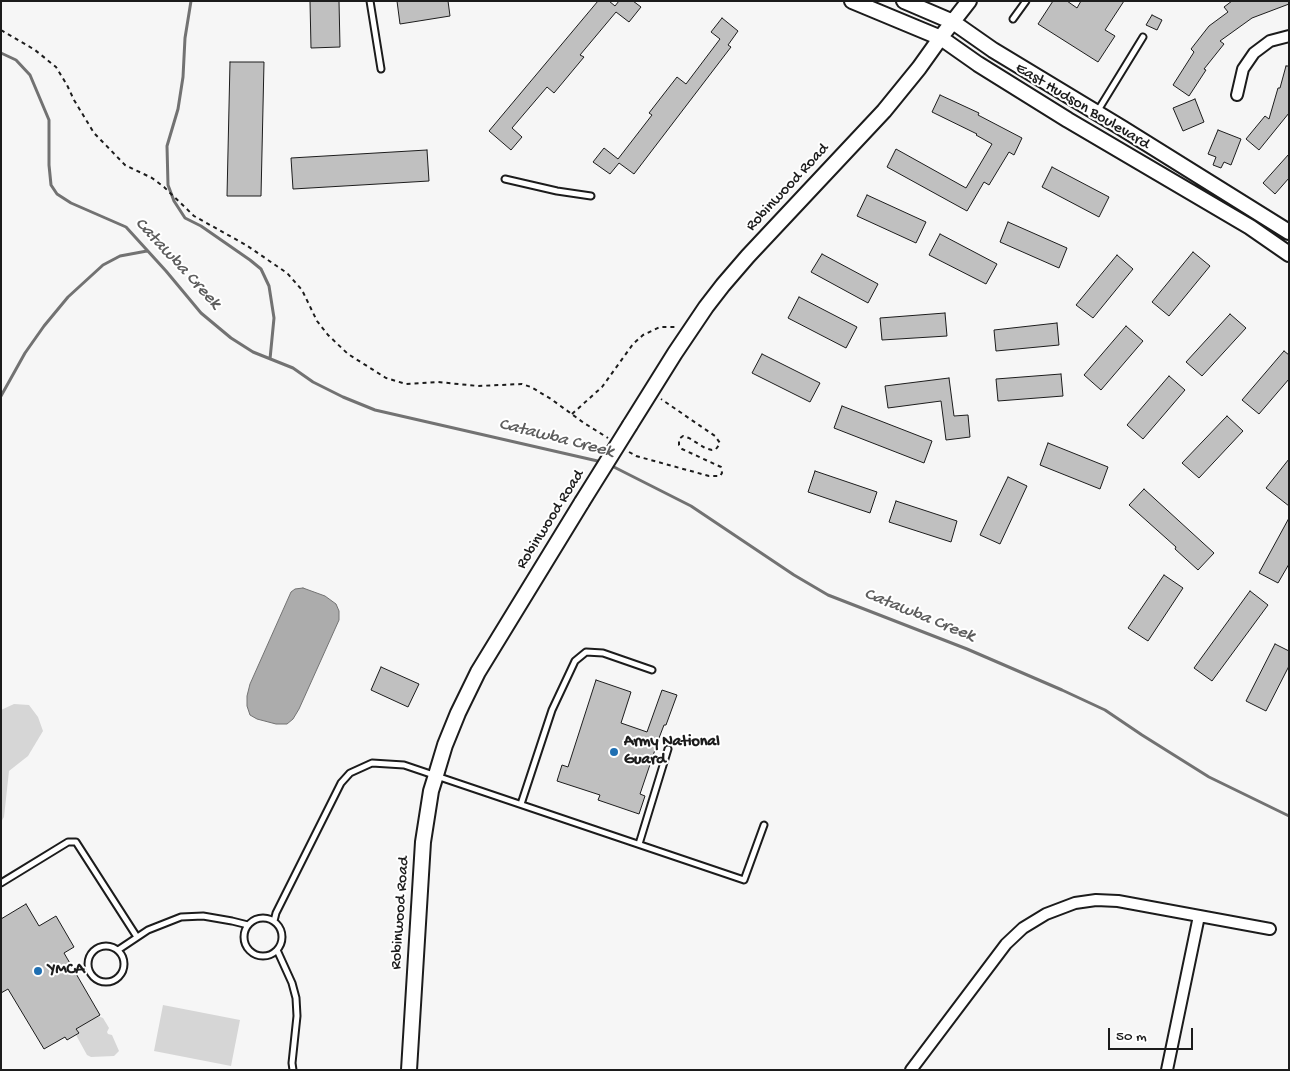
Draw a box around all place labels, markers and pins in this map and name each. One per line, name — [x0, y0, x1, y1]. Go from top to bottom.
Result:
place label: Army National Guard — [624, 733, 720, 771]
marker: Army National Guard — [608, 746, 620, 758]
place label: YMCA — [48, 961, 85, 981]
marker: YMCA — [32, 965, 44, 977]

